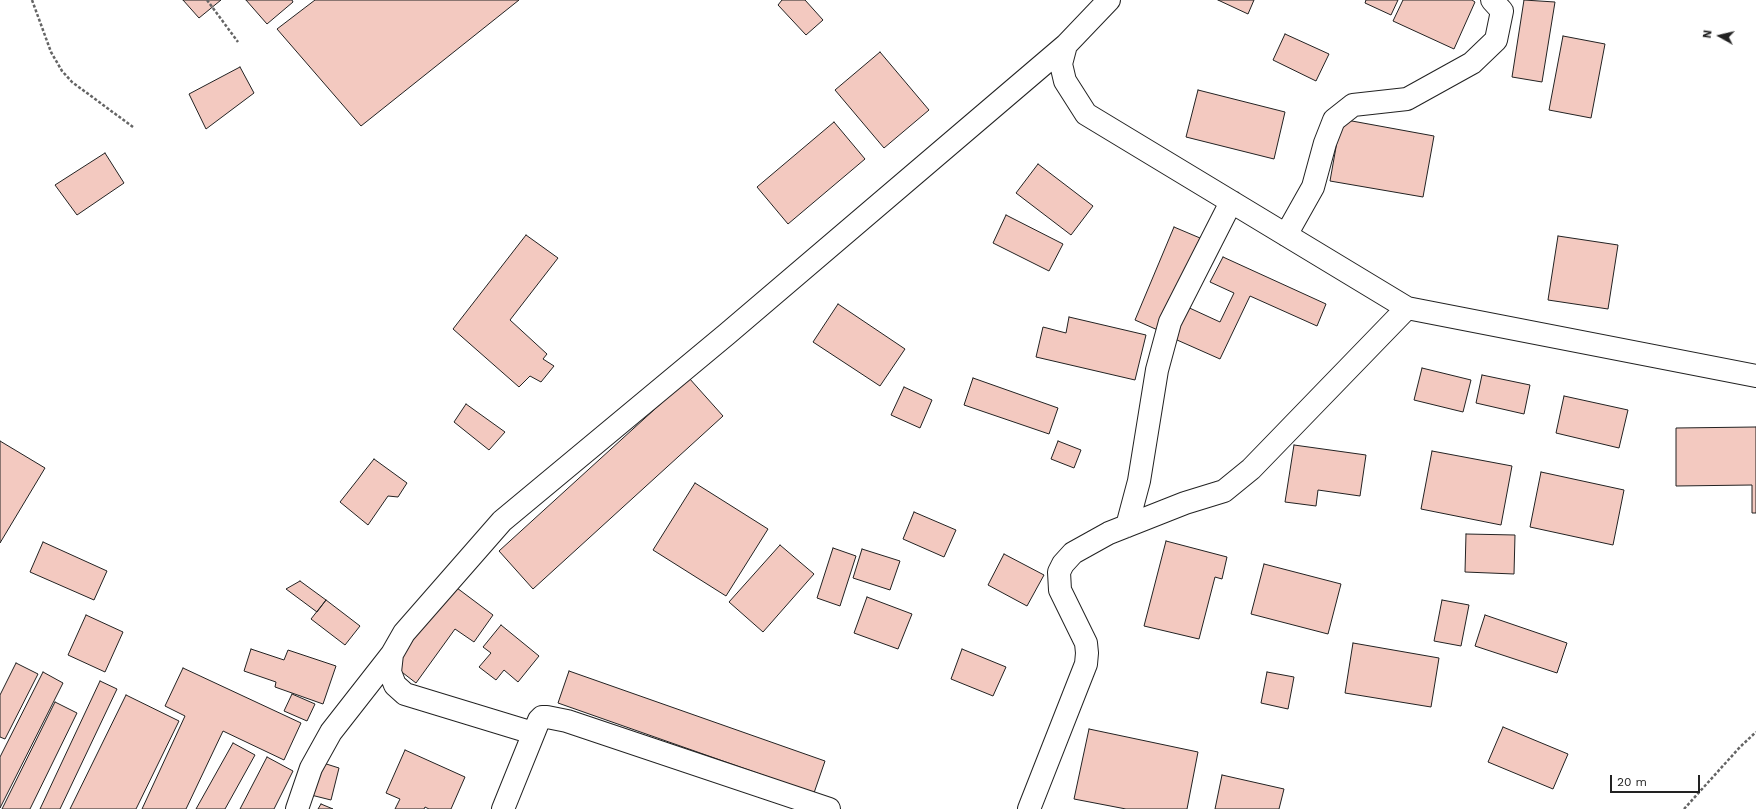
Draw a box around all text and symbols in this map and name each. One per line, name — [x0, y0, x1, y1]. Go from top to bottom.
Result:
north arrow — [1700, 16, 1740, 56]
text: N — [1701, 29, 1715, 39]
scale bar — [1612, 767, 1702, 793]
text: 20 m — [1617, 775, 1647, 789]

